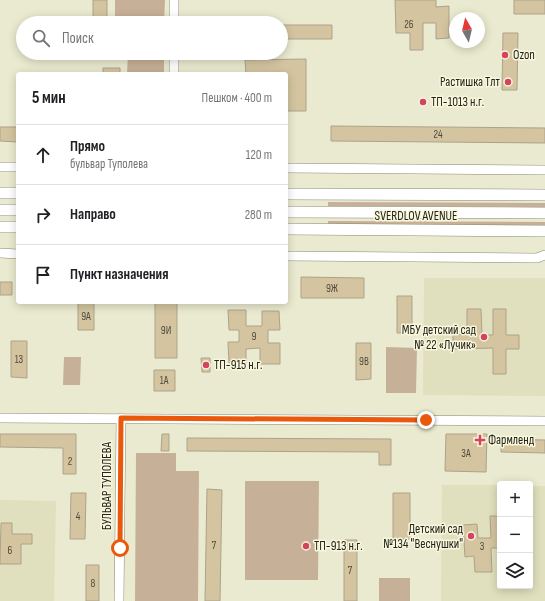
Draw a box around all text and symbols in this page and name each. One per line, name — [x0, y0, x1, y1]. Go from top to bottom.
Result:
north arrow — [449, 12, 485, 48]
search box — [16, 16, 288, 60]
house number: 26 — [404, 18, 414, 31]
icon: search — [30, 27, 52, 49]
text: Поиск — [62, 29, 94, 48]
place label: Ozon — [513, 47, 535, 63]
marker: Ozon — [500, 50, 510, 60]
place label: Растишка Тлт — [440, 74, 501, 90]
marker: Растишка Тлт — [503, 77, 513, 87]
text: 5 мин — [32, 88, 66, 108]
text: Пешком · 400 m — [202, 90, 272, 106]
place label: ТП-1013 н.г. — [431, 94, 484, 110]
marker: ТП-1013 н.г. — [418, 97, 428, 107]
house number: 24 — [433, 128, 443, 141]
text: Прямо — [70, 137, 105, 156]
icon: ahead — [32, 144, 54, 166]
text: 120 m — [246, 147, 272, 163]
text: бульвар Туполева — [70, 156, 148, 172]
icon: right — [32, 204, 54, 226]
text: Направо — [70, 205, 116, 224]
text: 280 m — [245, 207, 272, 223]
street label: SVERDLOV AVENUE — [375, 208, 457, 224]
icon: arrive — [32, 264, 54, 286]
text: Пункт назначения — [70, 265, 168, 284]
house number: 9Ж — [326, 282, 338, 295]
house number: 9А — [81, 310, 91, 323]
place label: МБУ детский сад № 22 «Лучик» — [402, 322, 477, 353]
house number: 9И — [161, 324, 171, 337]
house number: 9 — [252, 330, 257, 343]
marker: МБУ детский сад № 22 «Лучик» — [479, 332, 489, 342]
house number: 13 — [15, 353, 24, 366]
house number: 9В — [359, 355, 369, 368]
place label: ТП-915 н.г. — [214, 357, 262, 373]
marker: ТП-915 н.г. — [201, 360, 211, 370]
house number: 1А — [160, 374, 169, 387]
route end — [417, 411, 435, 429]
place label: Фармленд — [488, 432, 535, 448]
marker: Фармленд — [475, 435, 485, 445]
street label: БУЛЬВАР ТУПОЛЕВА — [99, 442, 115, 530]
house number: 3А — [461, 447, 471, 460]
house number: 2 — [68, 455, 73, 468]
map controls — [497, 481, 533, 589]
button: + — [497, 481, 533, 517]
house number: 4 — [76, 510, 81, 523]
button: − — [497, 517, 533, 553]
place label: Детский сад №134 "Веснушки" — [383, 521, 464, 552]
marker: Детский сад №134 "Веснушки" — [466, 531, 476, 541]
place label: ТП-913 н.г. — [314, 538, 363, 554]
route start — [111, 539, 129, 557]
house number: 7 — [212, 539, 217, 552]
house number: 3 — [480, 540, 485, 553]
marker: ТП-913 н.г. — [301, 541, 311, 551]
house number: 6 — [8, 544, 13, 557]
button: layers — [497, 553, 533, 589]
house number: 7 — [348, 564, 353, 577]
house number: 8 — [91, 577, 96, 590]

